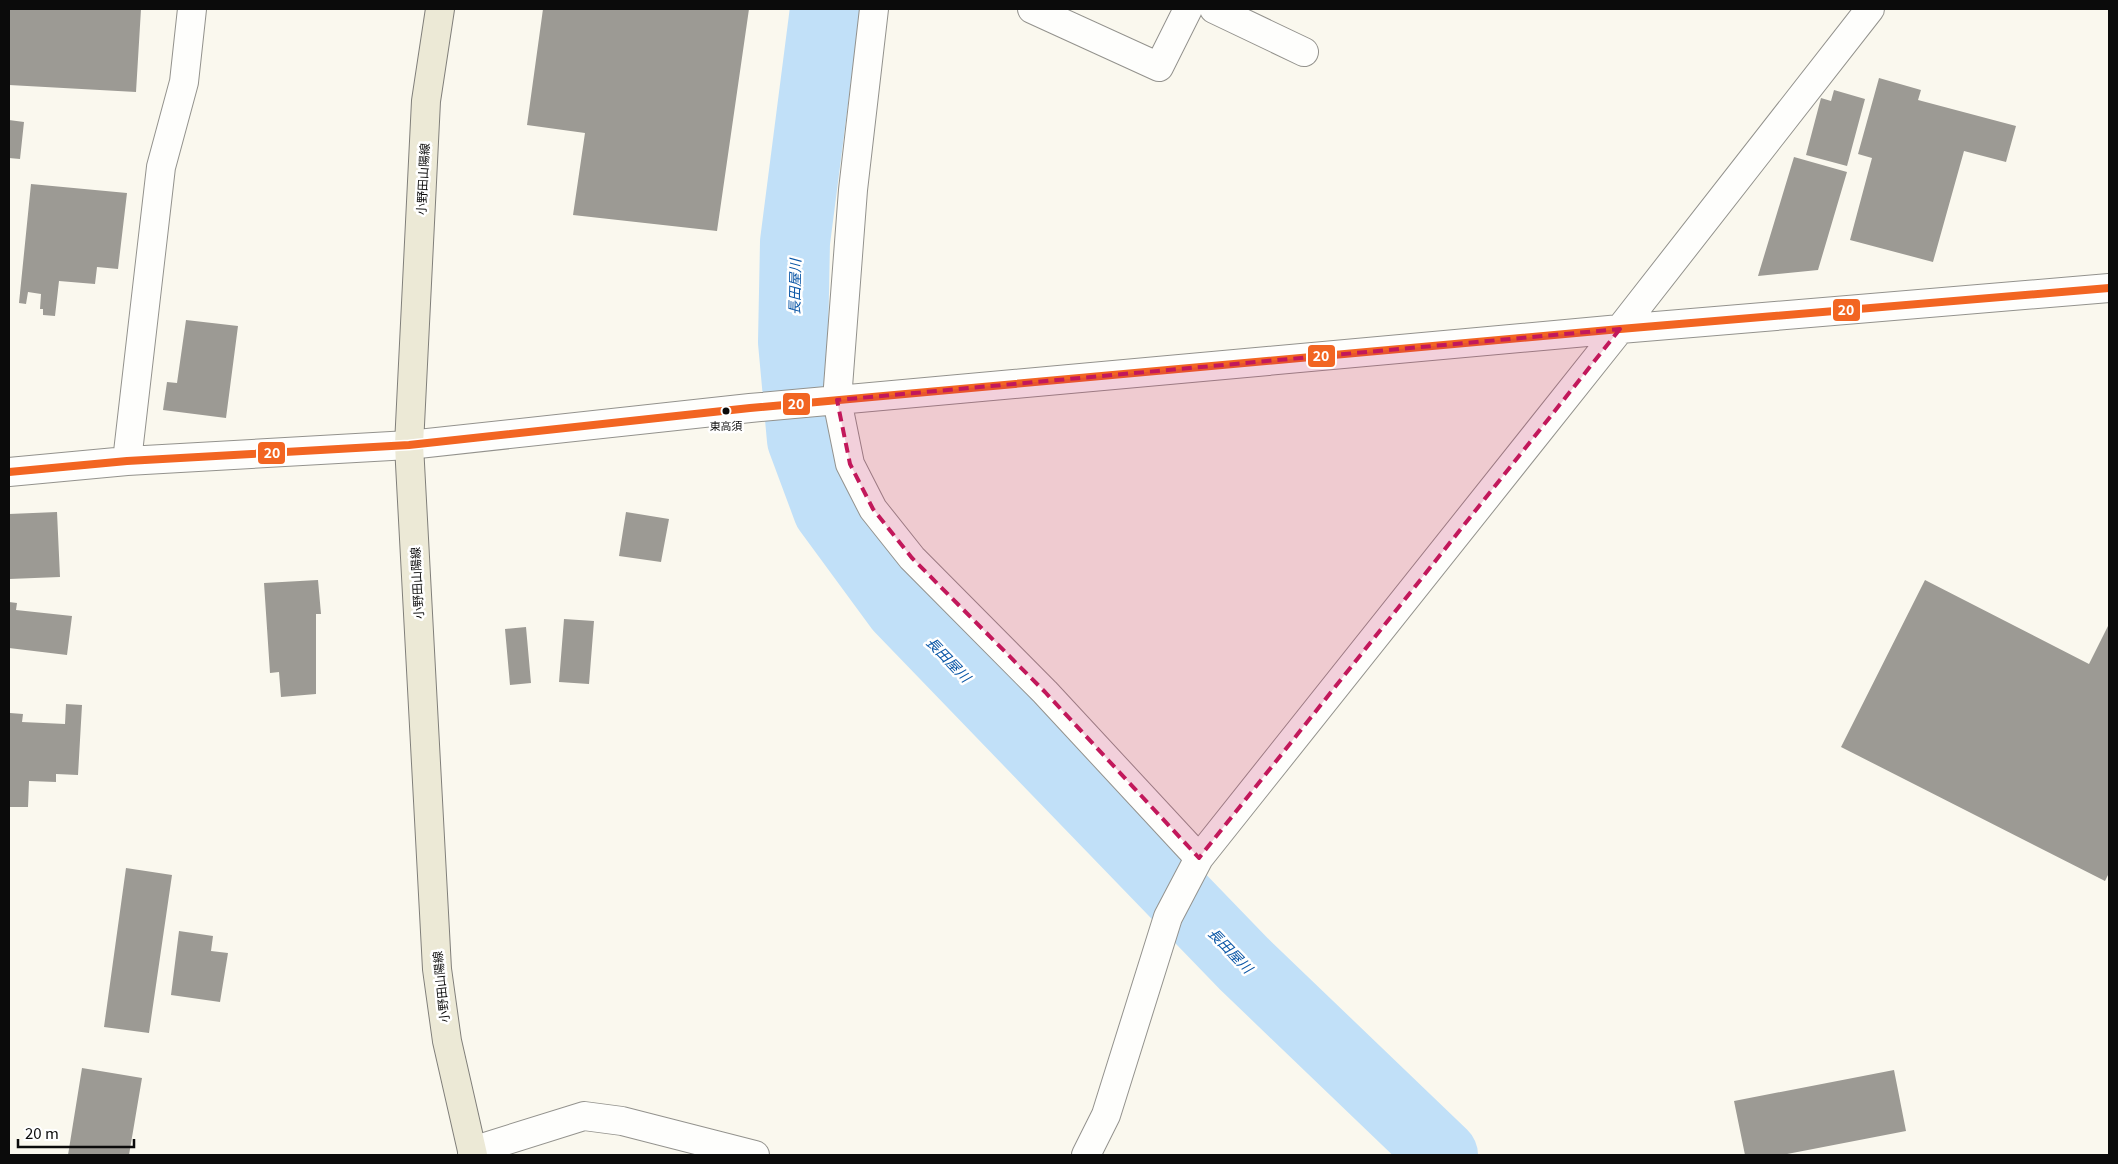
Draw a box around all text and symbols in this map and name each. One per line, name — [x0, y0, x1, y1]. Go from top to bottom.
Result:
street label: 小野田山陽線 — [412, 143, 432, 215]
water label: 長田屋川 — [784, 257, 805, 315]
line badge: 20 — [1832, 298, 1861, 322]
text: 20 — [1838, 299, 1854, 319]
line badge: 20 — [1307, 344, 1336, 368]
text: 20 — [1313, 345, 1329, 365]
line badge: 20 — [782, 392, 811, 416]
text: 20 — [788, 393, 804, 413]
marker: 東高須 — [721, 406, 731, 416]
place label: 東高須 — [710, 417, 743, 433]
line badge: 20 — [257, 441, 286, 465]
text: 20 — [264, 442, 280, 462]
street label: 小野田山陽線 — [406, 547, 426, 619]
water label: 長田屋川 — [922, 632, 977, 688]
water label: 長田屋川 — [1204, 923, 1259, 979]
street label: 小野田山陽線 — [428, 950, 452, 1024]
scale bar — [18, 1116, 134, 1148]
text: 20 m — [25, 1122, 59, 1143]

